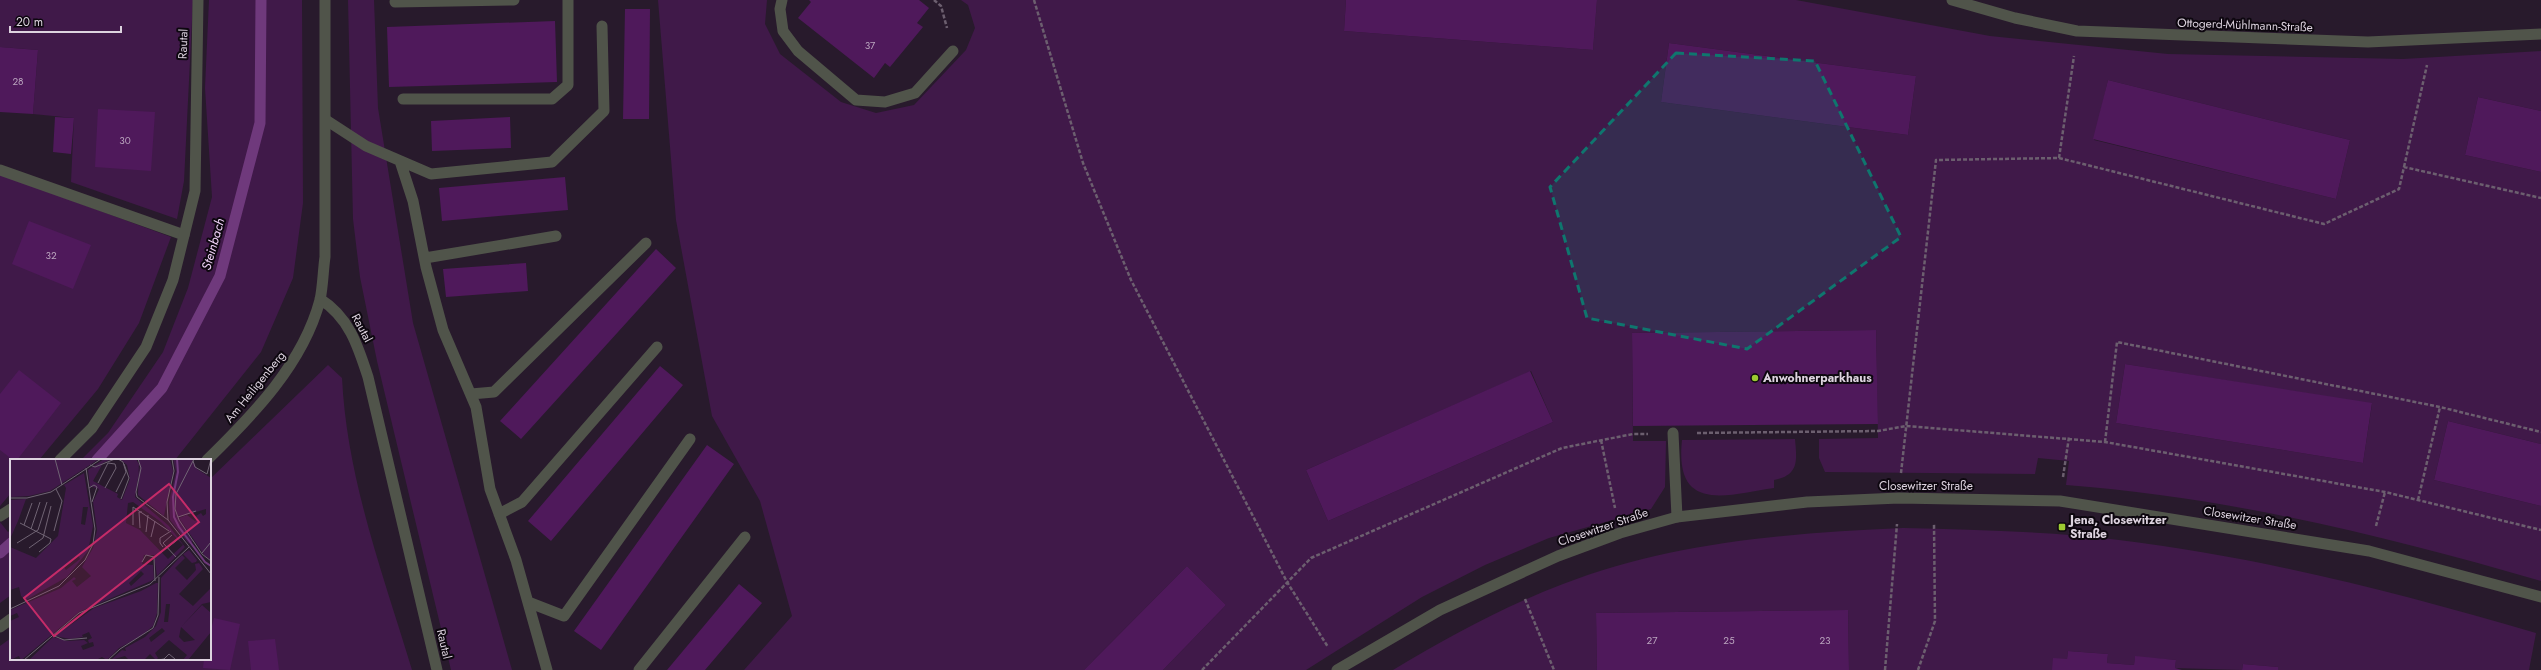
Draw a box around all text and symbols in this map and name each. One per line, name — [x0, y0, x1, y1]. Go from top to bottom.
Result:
scale bar — [10, 8, 121, 34]
text: 20 m — [16, 13, 43, 31]
street label: Ottogerd-Mühlmann-Straße — [2177, 14, 2313, 36]
street label: Rautal — [173, 29, 193, 59]
house number: 37 — [865, 38, 876, 53]
house number: 28 — [12, 74, 24, 89]
house number: 30 — [119, 133, 131, 148]
water label: Steinbach — [197, 215, 230, 272]
house number: 32 — [45, 248, 57, 263]
street label: Rautal — [347, 310, 377, 346]
street label: Am Heiligenberg — [220, 347, 290, 427]
place label: Anwohnerparkhaus — [1762, 369, 1872, 387]
marker: Anwohnerparkhaus — [1750, 373, 1760, 383]
inset map — [10, 459, 211, 660]
street label: Closewitzer Straße — [1879, 477, 1973, 495]
street label: Closewitzer Straße — [2202, 502, 2298, 534]
street label: Closewitzer Straße — [1556, 503, 1650, 551]
place label: Jena, Closewitzer Straße — [2068, 511, 2167, 543]
marker: Jena, Closewitzer Straße — [2057, 522, 2067, 532]
street label: Rautal — [432, 627, 456, 661]
house number: 27 — [1647, 633, 1658, 648]
house number: 25 — [1723, 633, 1735, 648]
house number: 23 — [1819, 633, 1831, 648]

